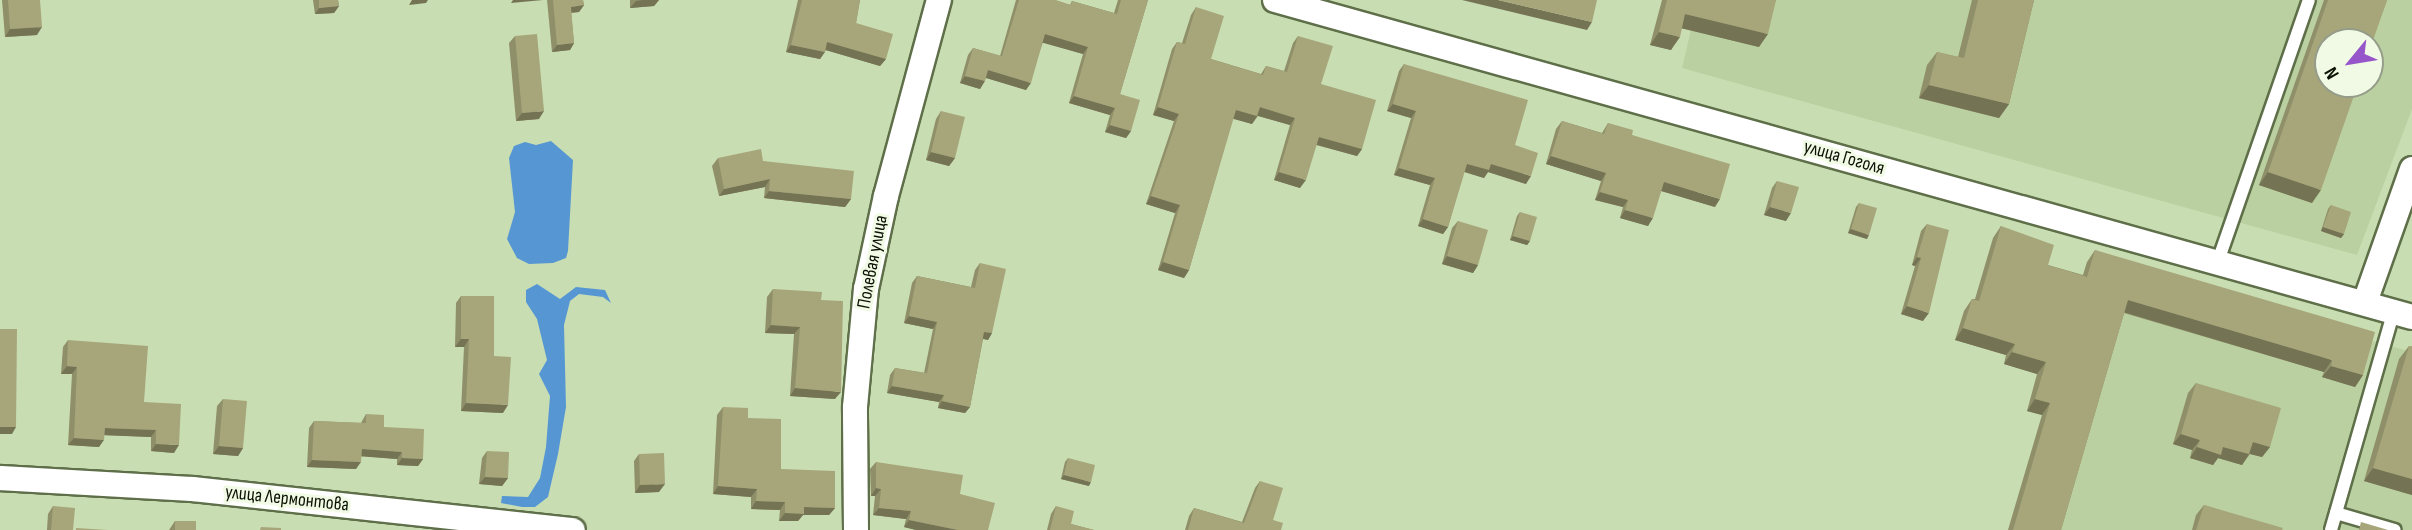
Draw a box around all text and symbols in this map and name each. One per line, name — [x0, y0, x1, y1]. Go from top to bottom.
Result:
north arrow — [2314, 28, 2384, 98]
text: N — [2320, 63, 2345, 83]
street label: улица Гоголя — [1801, 136, 1887, 180]
street label: Полевая улица — [853, 213, 893, 311]
street label: улица Лермонтова — [224, 481, 350, 517]

